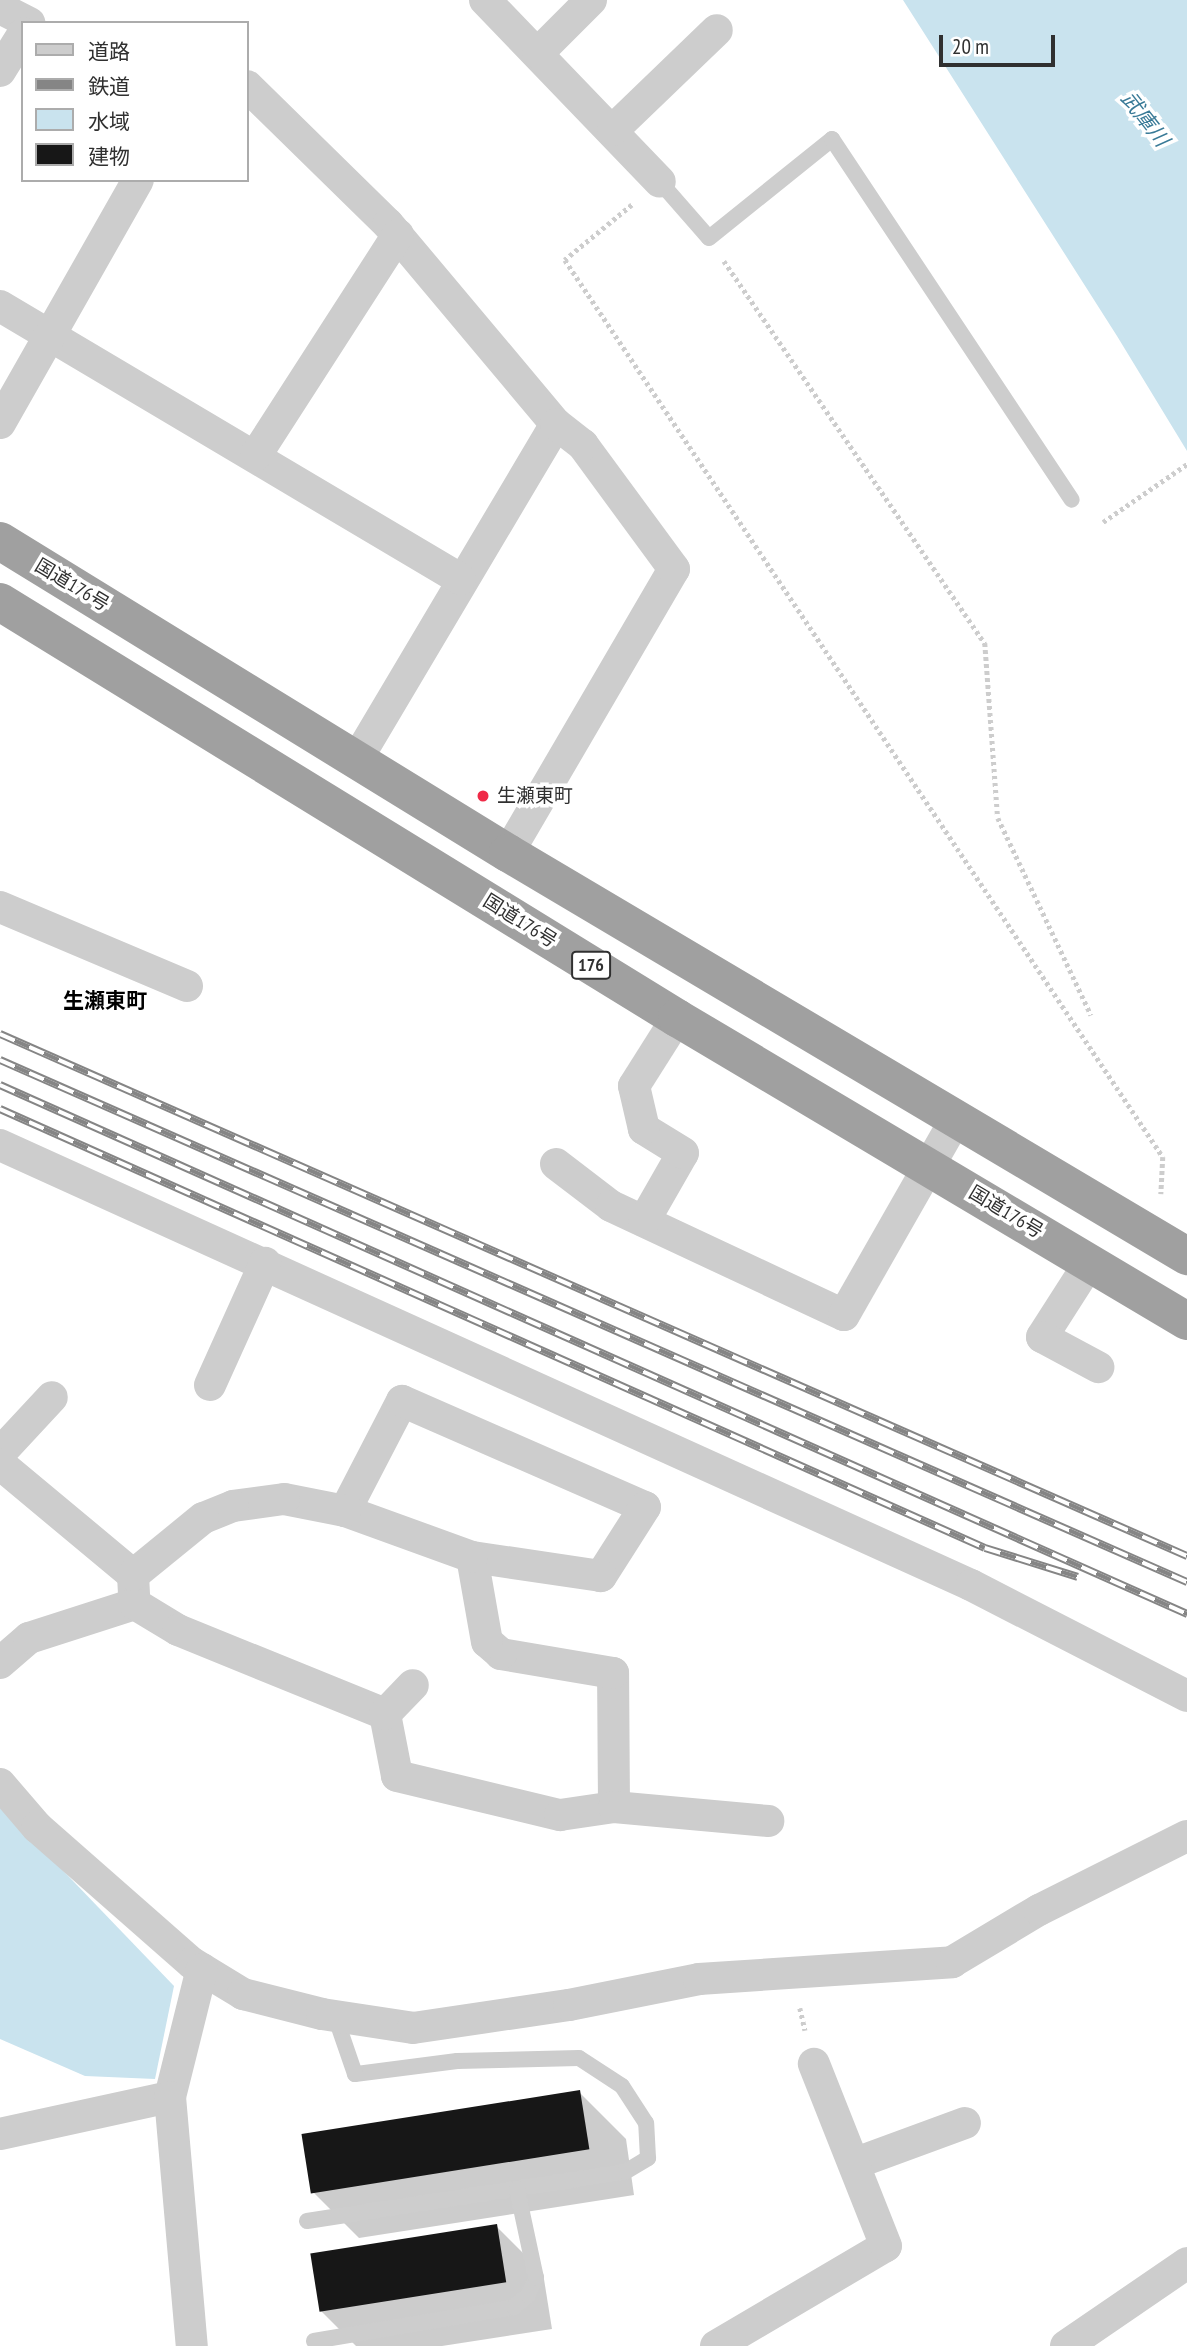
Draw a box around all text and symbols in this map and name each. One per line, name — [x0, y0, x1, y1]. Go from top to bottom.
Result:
legend — [21, 21, 248, 182]
scale bar — [942, 21, 1058, 65]
text: 20 m — [952, 33, 989, 60]
text: 道路 — [88, 38, 130, 65]
text: 鉄道 — [88, 73, 130, 100]
water label: 武庫川 — [1116, 86, 1174, 152]
text: 水域 — [88, 108, 130, 135]
text: 建物 — [88, 143, 130, 170]
street label: 国道176号 — [31, 554, 113, 616]
place label: 生瀬東町 — [497, 785, 573, 807]
marker: 生瀬東町 — [475, 788, 491, 804]
street label: 国道176号 — [479, 889, 561, 953]
road number: 176 — [570, 950, 612, 980]
district label: 生瀬東町 — [63, 988, 147, 1014]
street label: 国道176号 — [965, 1181, 1047, 1243]

